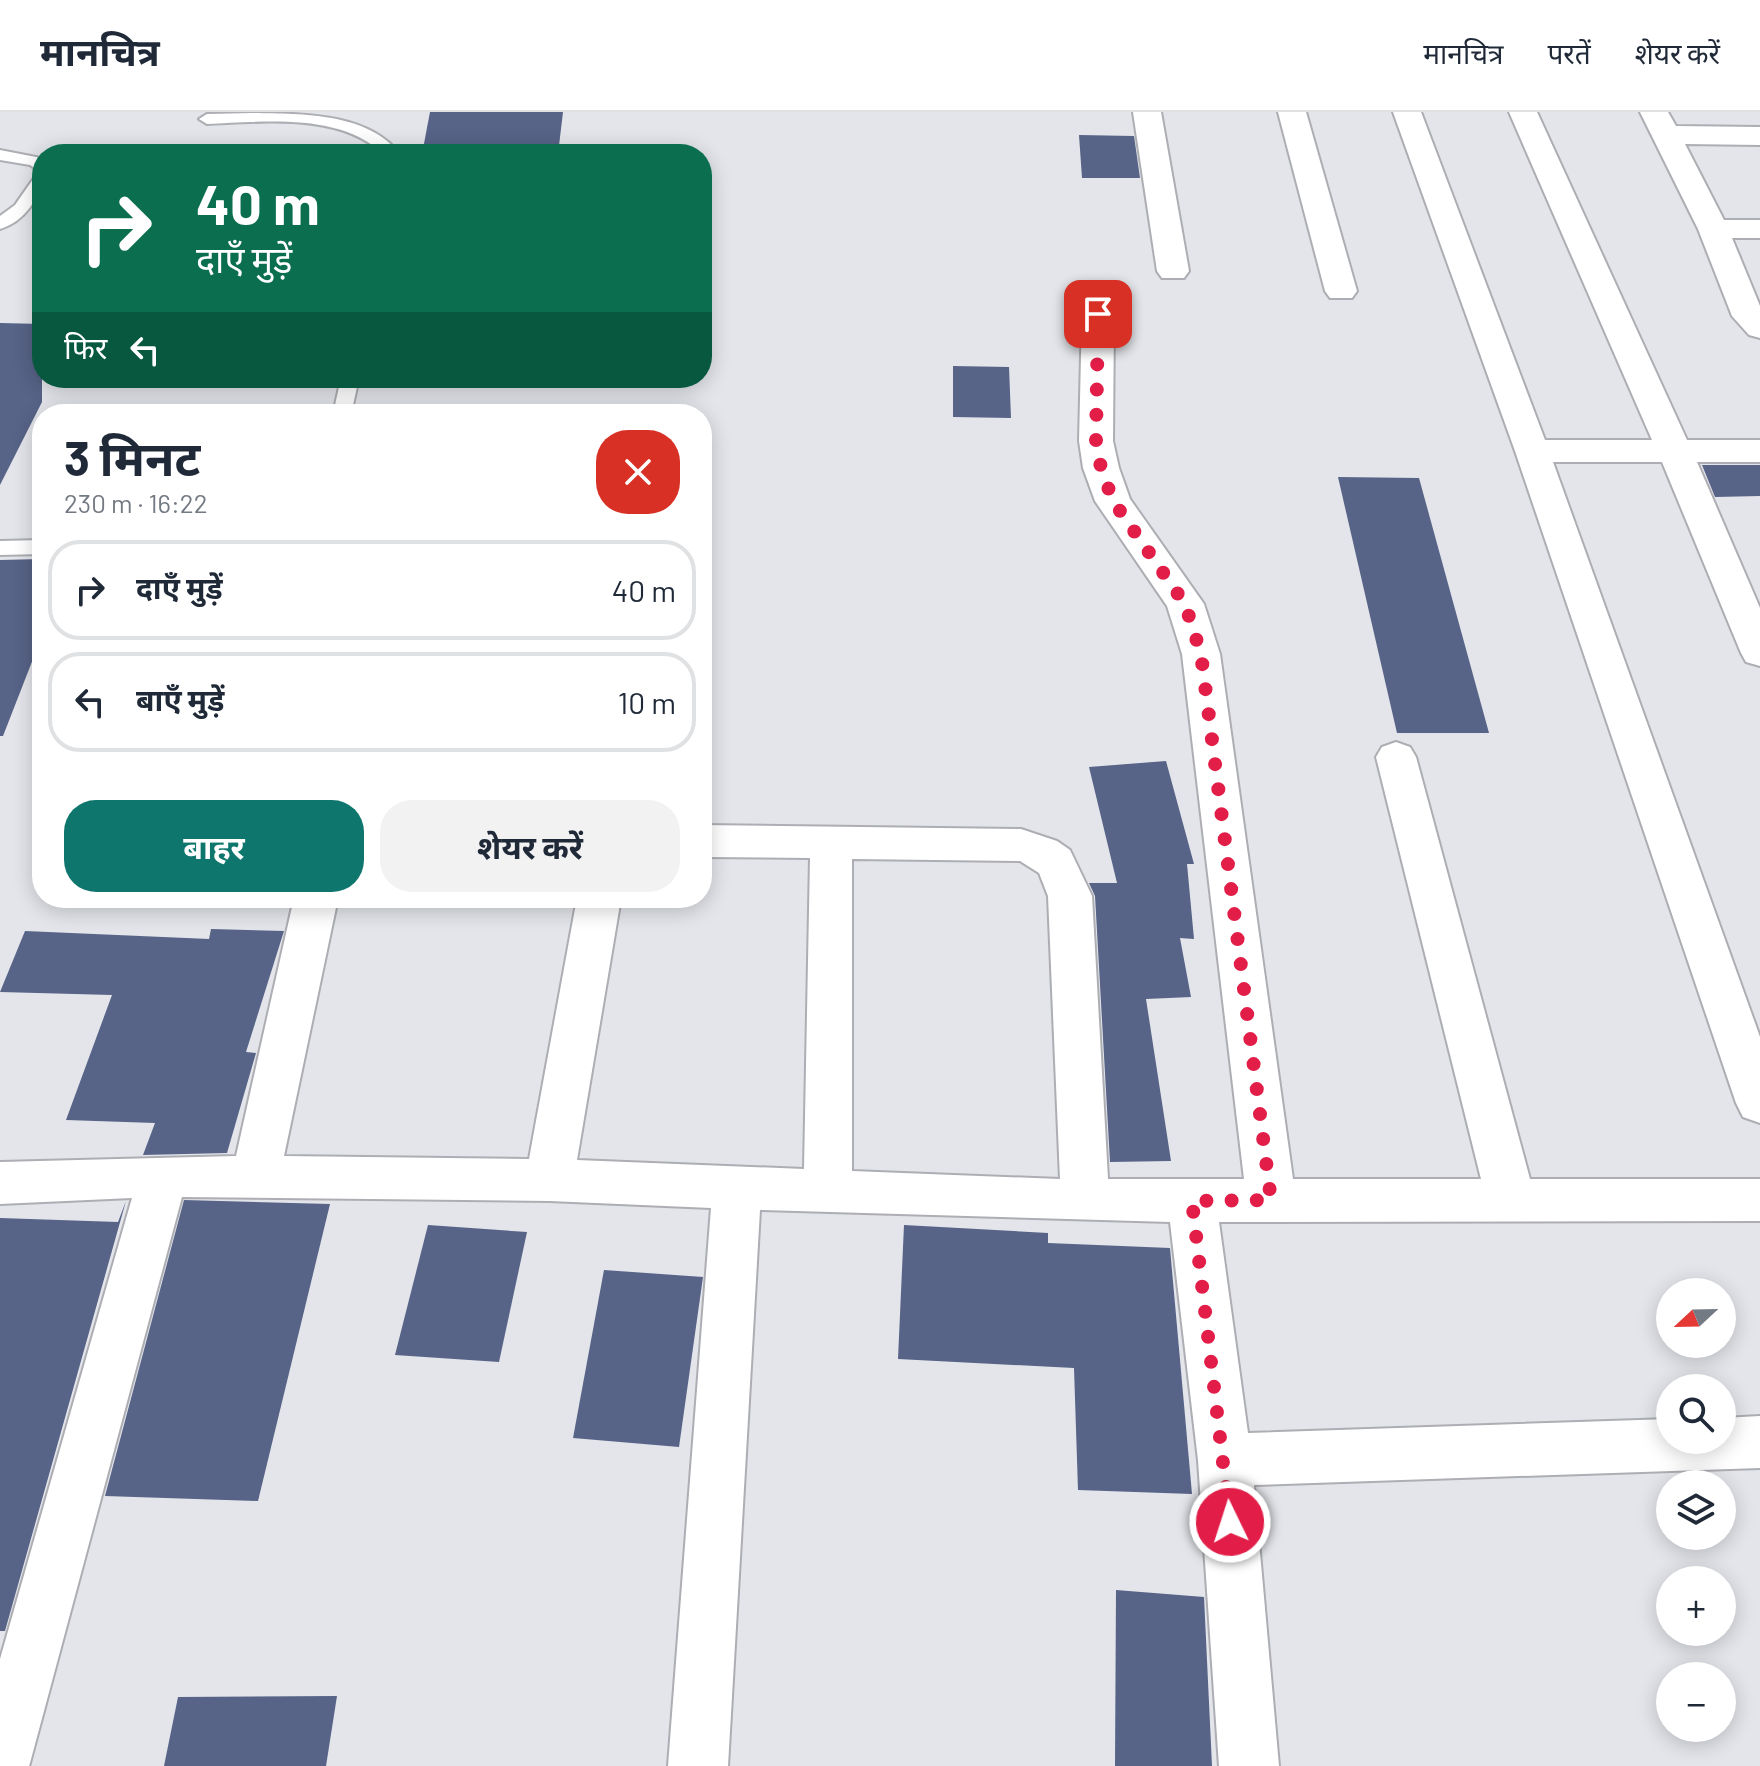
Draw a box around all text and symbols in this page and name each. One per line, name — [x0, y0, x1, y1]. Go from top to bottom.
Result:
text: मानचित्र — [40, 28, 160, 74]
text: मानचित्र — [1423, 36, 1503, 70]
text: परतें — [1547, 36, 1591, 70]
text: शेयर करें — [1635, 36, 1720, 70]
text: 40 m — [196, 169, 320, 236]
icon: right — [64, 176, 168, 280]
text: दाएँ मुड़ें — [196, 237, 292, 280]
pin — [1064, 280, 1132, 348]
icon: arrive — [1076, 292, 1120, 336]
icon: left — [123, 328, 167, 372]
text: फिर — [64, 329, 107, 365]
text: 3 मिनट — [64, 428, 200, 486]
button: close — [596, 430, 680, 514]
text: 230 m · 16:22 — [64, 487, 208, 518]
icon: right — [68, 568, 112, 612]
text: दाएँ मुड़ें — [136, 569, 223, 605]
text: 40 m — [612, 572, 676, 608]
icon: left — [68, 680, 112, 724]
text: बाएँ मुड़ें — [136, 681, 224, 717]
text: 10 m — [618, 684, 676, 720]
button: बाहर — [64, 800, 364, 892]
button: शेयर करें — [380, 800, 680, 892]
north arrow — [1656, 1278, 1736, 1358]
map controls — [1656, 1278, 1736, 1742]
button: search — [1656, 1374, 1736, 1454]
button: layers — [1656, 1470, 1736, 1550]
position arrow — [1188, 1480, 1272, 1564]
button: + — [1656, 1566, 1736, 1646]
button: − — [1656, 1662, 1736, 1742]

